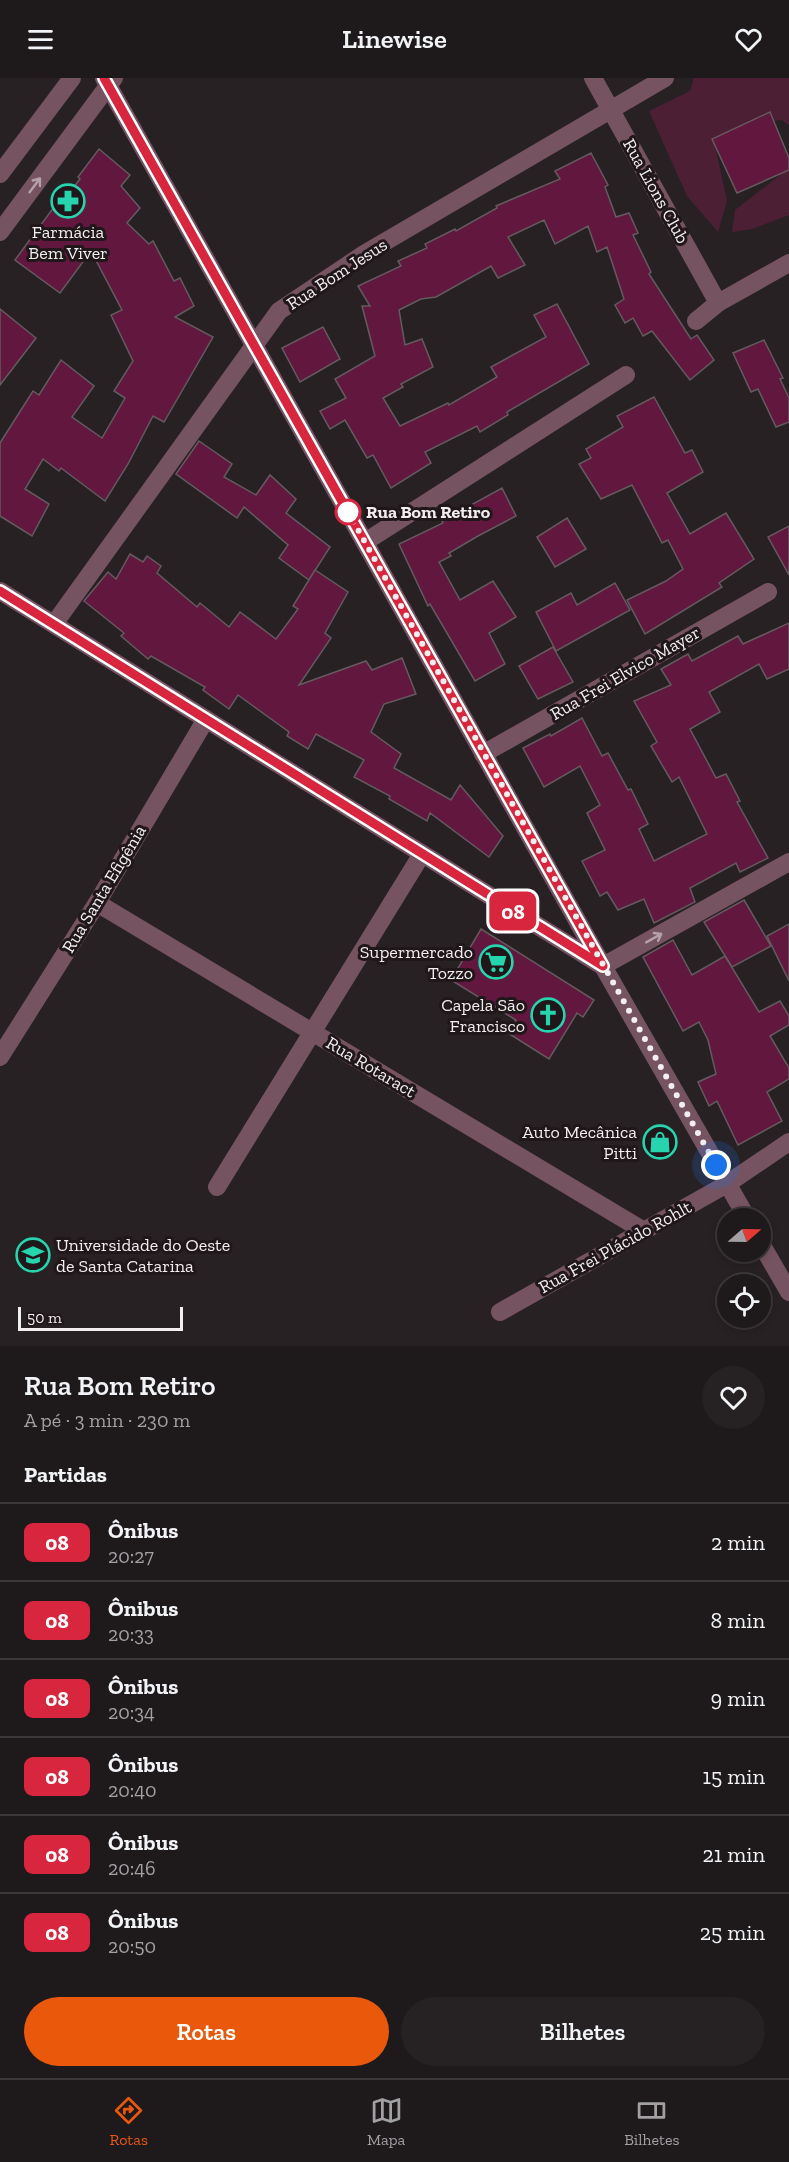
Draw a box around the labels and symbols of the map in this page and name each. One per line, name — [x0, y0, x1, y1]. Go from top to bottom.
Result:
street label: Rua Lions Club — [618, 135, 694, 247]
one-way arrow — [29, 177, 41, 193]
pharmacy icon: Farmácia Bem Viver — [50, 183, 86, 219]
place label: Farmácia Bem Viver — [28, 221, 108, 264]
street label: Rua Bom Jesus — [283, 233, 392, 315]
marker: Rua Bom Retiro — [335, 499, 361, 525]
place label: Rua Bom Retiro — [366, 501, 491, 523]
street label: Rua Frei Elvico Mayer — [546, 621, 704, 725]
street label: Rua Santa Efigênia — [57, 821, 151, 957]
line badge: 08 — [486, 892, 540, 930]
one-way arrow — [645, 932, 662, 944]
place label: Supermercado Tozzo — [360, 941, 473, 984]
supermarket icon: Supermercado Tozzo — [478, 944, 514, 980]
place label: Capela São Francisco — [441, 994, 525, 1037]
church icon: Capela São Francisco — [530, 997, 566, 1033]
street label: Rua Rotaract — [322, 1032, 420, 1103]
place label: Auto Mecânica Pitti — [522, 1121, 637, 1164]
shop icon: Auto Mecânica Pitti — [642, 1124, 678, 1160]
your location — [701, 1150, 731, 1180]
street label: Rua Frei Plácido Rohlt — [535, 1196, 695, 1298]
north arrow — [717, 1208, 771, 1262]
place label: Universidade do Oeste de Santa Catarina — [56, 1234, 230, 1277]
school or university icon: Universidade do Oeste de Santa Catarina — [15, 1237, 51, 1273]
scale bar — [18, 1304, 183, 1332]

